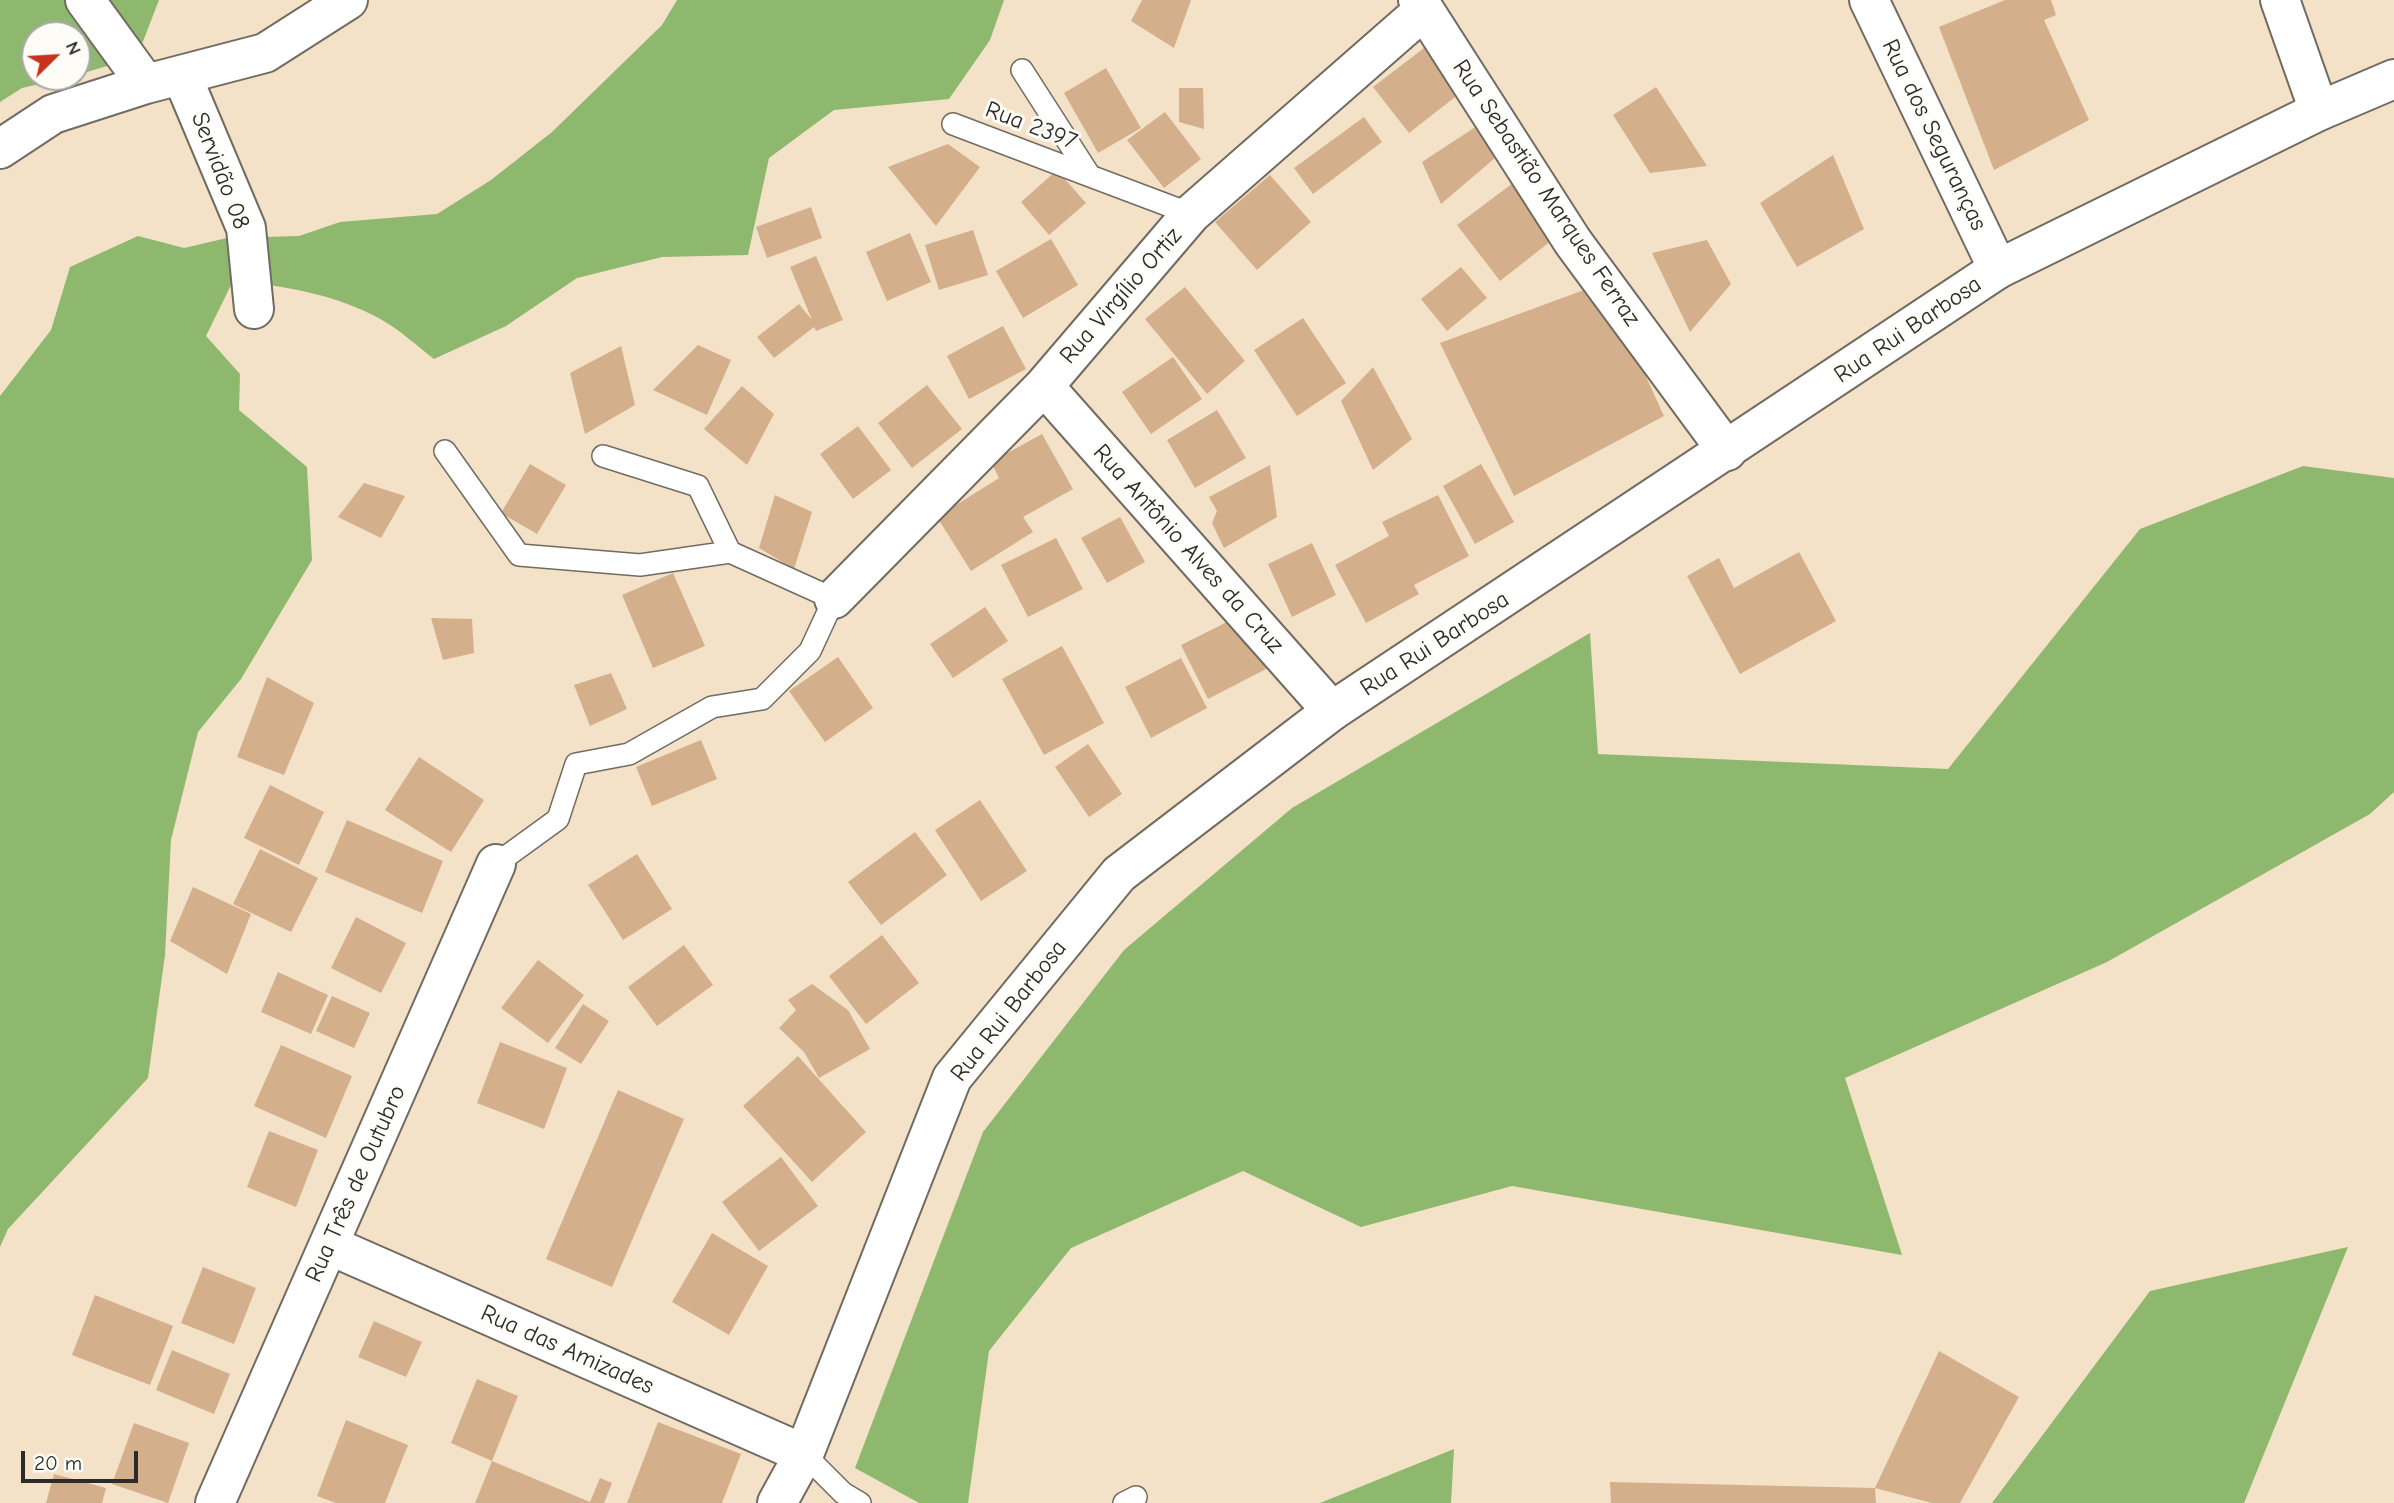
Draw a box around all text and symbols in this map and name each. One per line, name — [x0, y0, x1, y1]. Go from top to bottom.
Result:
north arrow — [21, 21, 91, 91]
street label: Rua dos Seguranças — [1875, 35, 1993, 235]
text: N — [61, 38, 86, 58]
street label: Rua Sebastião Marques Ferraz — [1446, 54, 1646, 332]
street label: Rua 2397 — [981, 95, 1081, 157]
street label: Servidão 08 — [185, 108, 255, 234]
street label: Rua Virgílio Ortiz — [1054, 222, 1188, 370]
street label: Rua Rui Barbosa — [1829, 270, 1987, 390]
street label: Rua Antônio Alves da Cruz — [1087, 439, 1289, 659]
street label: Rua Rui Barbosa — [1355, 585, 1515, 703]
street label: Rua Rui Barbosa — [945, 935, 1073, 1087]
street label: Rua Três de Outubro — [300, 1081, 412, 1287]
street label: Rua das Amizades — [476, 1299, 658, 1401]
scale bar — [24, 1436, 142, 1480]
text: 20 m — [34, 1451, 82, 1475]

